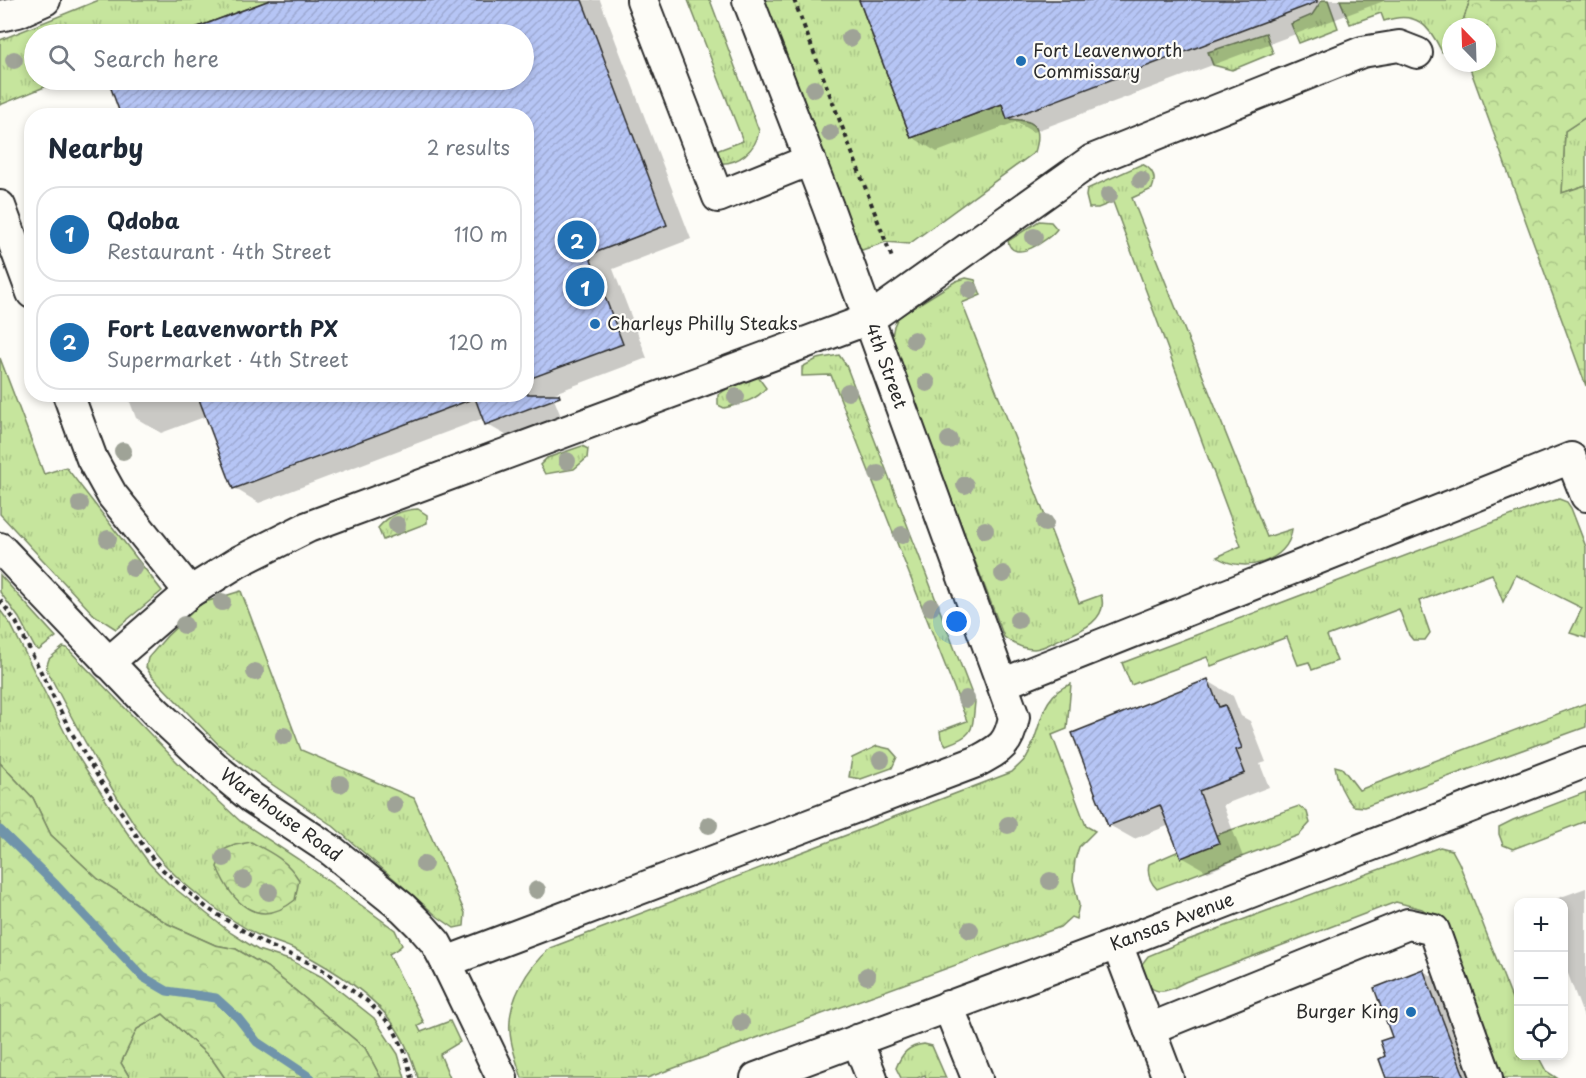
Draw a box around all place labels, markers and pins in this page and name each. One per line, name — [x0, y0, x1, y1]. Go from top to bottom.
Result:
place label: Fort Leavenworth Commissary — [1033, 36, 1182, 84]
marker: Fort Leavenworth Commissary — [1014, 54, 1028, 68]
pin: 2 — [558, 218, 596, 262]
pin: 1 — [566, 264, 604, 310]
place label: Charleys Philly Steaks — [607, 309, 798, 336]
marker: Charleys Philly Steaks — [588, 317, 602, 331]
place label: Burger King — [1296, 997, 1399, 1024]
marker: Burger King — [1404, 1005, 1418, 1019]

